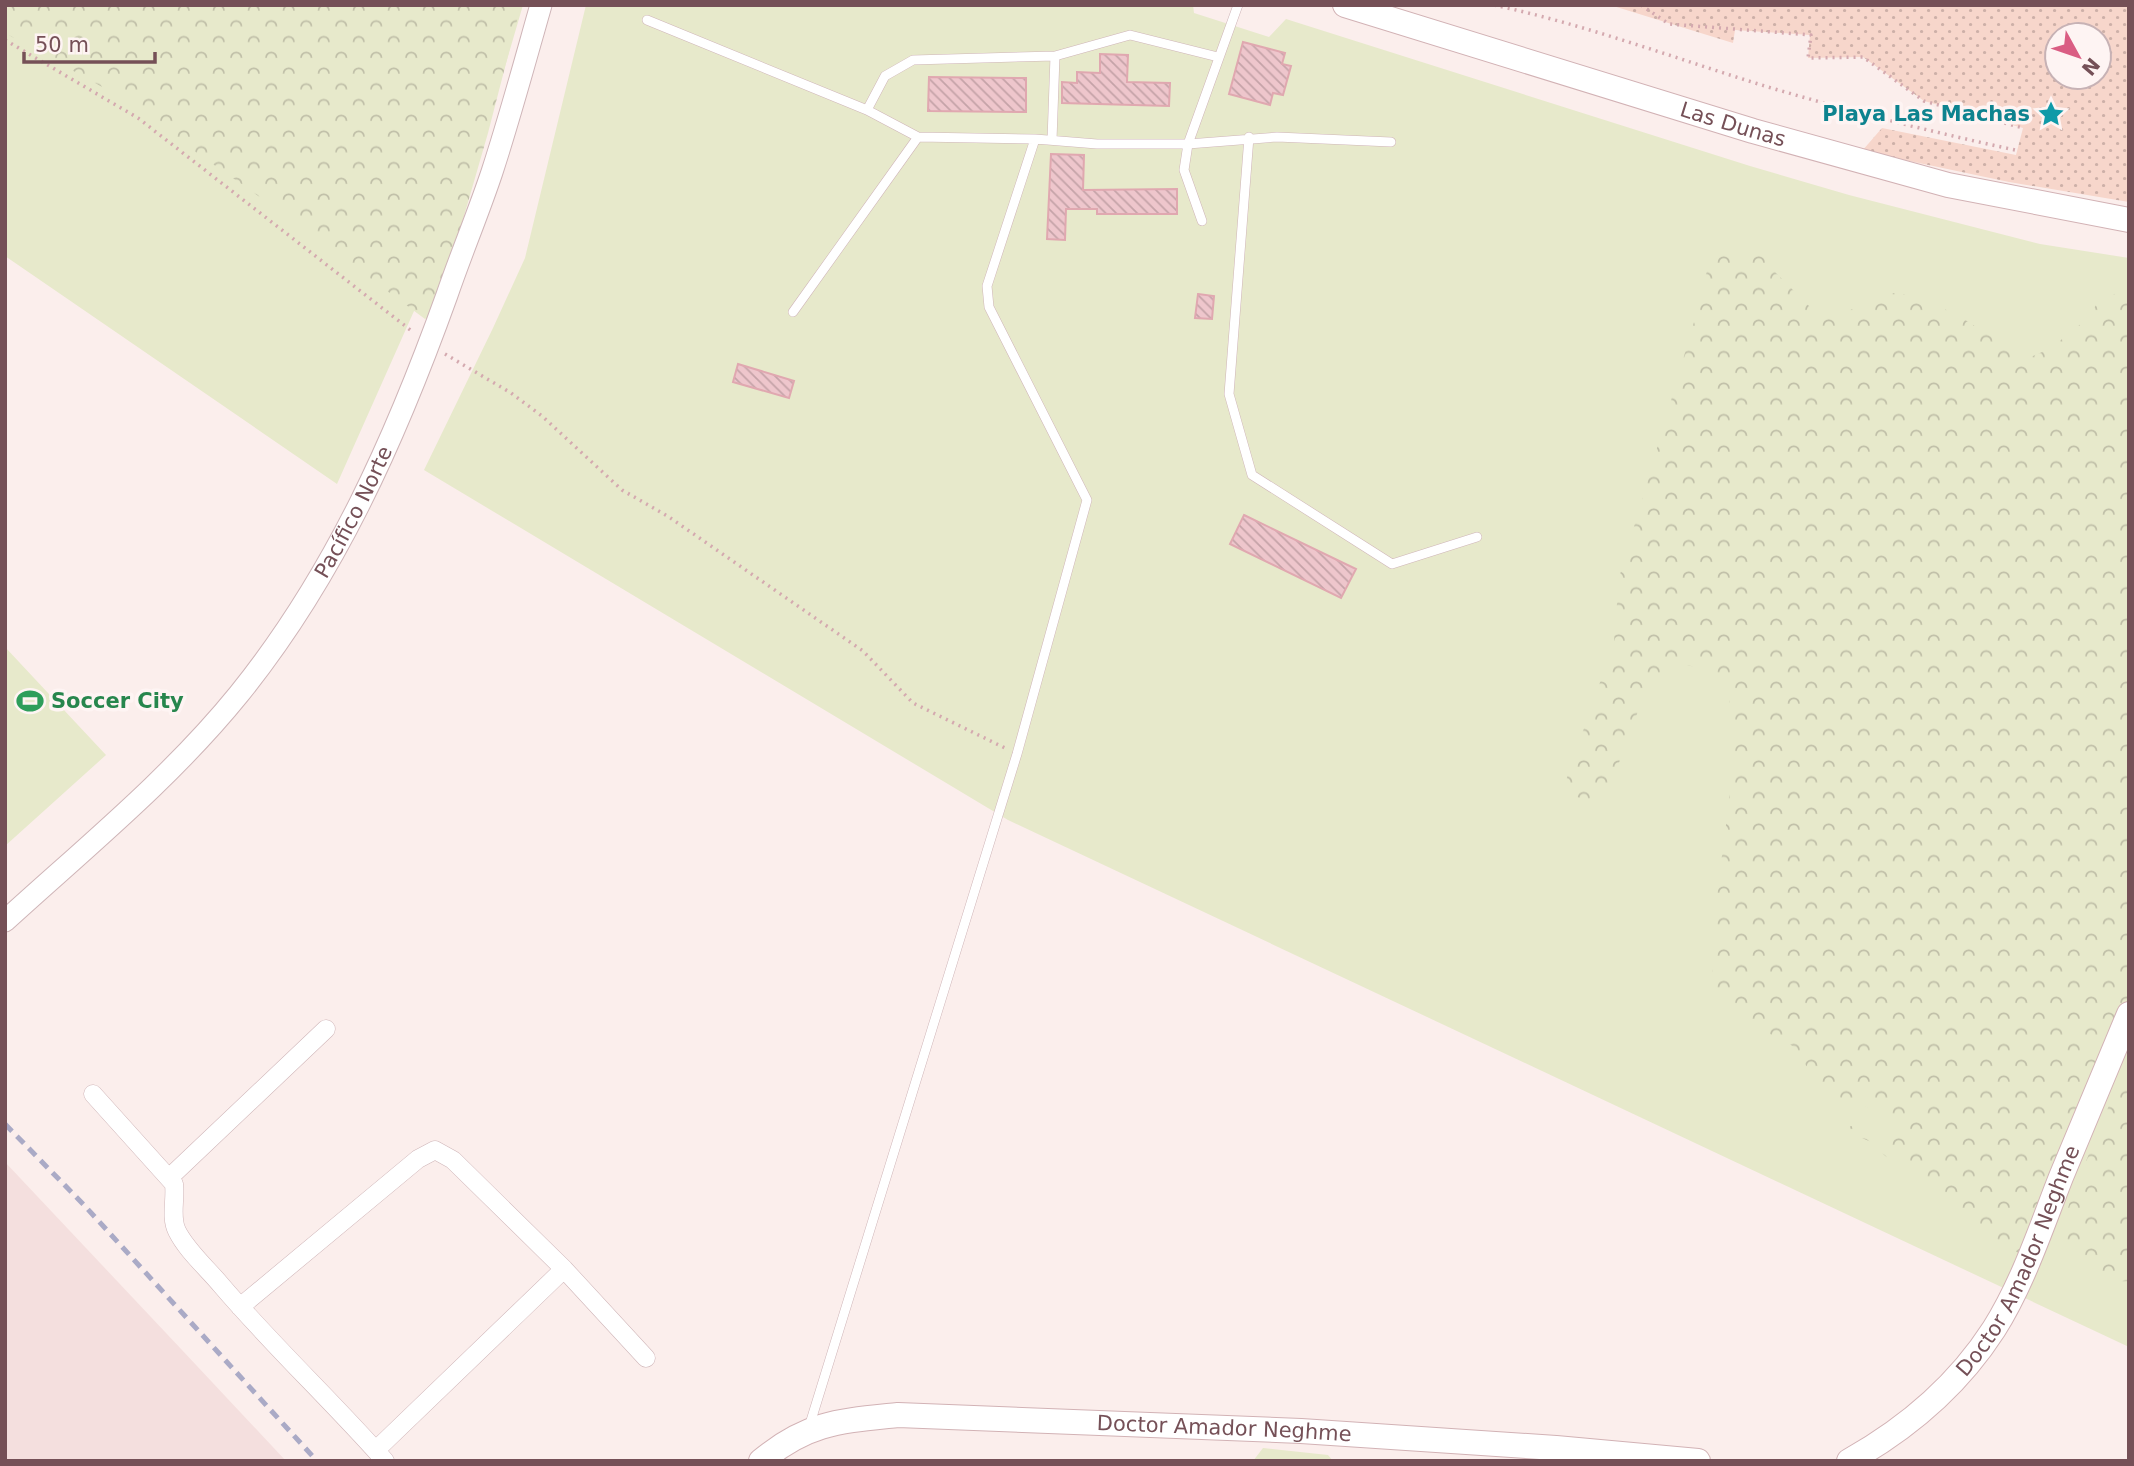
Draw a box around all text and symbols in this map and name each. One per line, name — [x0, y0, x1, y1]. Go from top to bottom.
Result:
scale bar — [24, 21, 156, 65]
north arrow — [2043, 21, 2113, 91]
text: 50 m — [35, 33, 89, 57]
text: N — [2077, 54, 2105, 80]
street label: Las Dunas — [1677, 97, 1788, 151]
place icon: Playa Las Machas — [2036, 99, 2066, 129]
place label: Playa Las Machas — [1822, 102, 2030, 126]
street label: Pacífico Norte — [310, 442, 397, 582]
sports icon: Soccer City — [15, 686, 45, 716]
place label: Soccer City — [51, 689, 184, 713]
street label: Doctor Amador Neghme — [1951, 1142, 2085, 1381]
street label: Doctor Amador Neghme — [1096, 1411, 1352, 1446]

